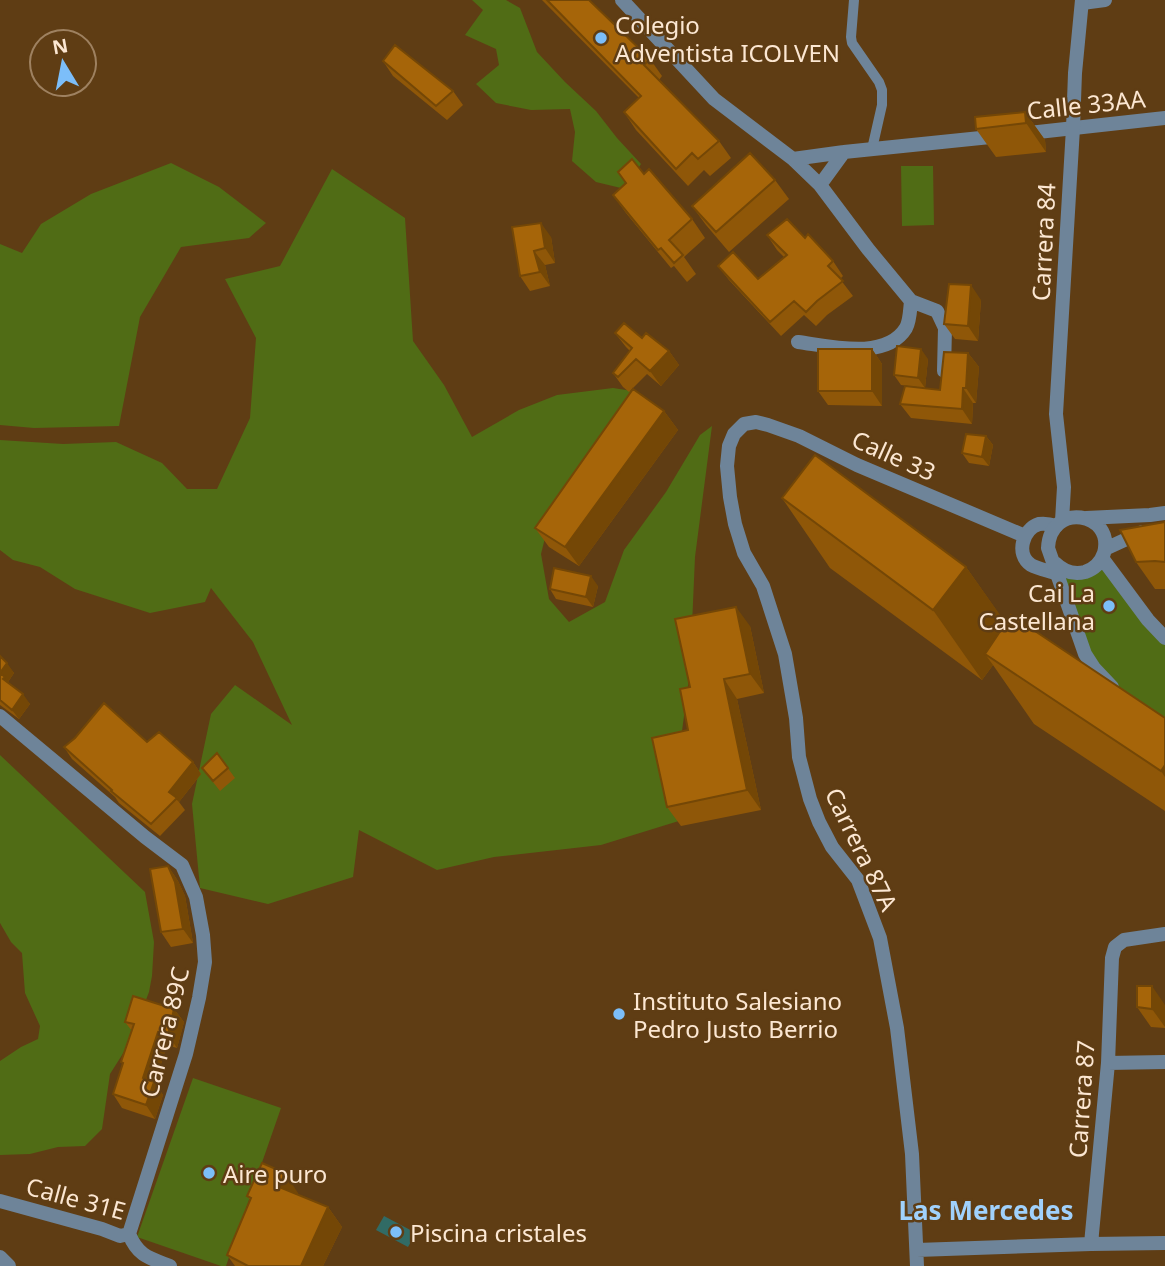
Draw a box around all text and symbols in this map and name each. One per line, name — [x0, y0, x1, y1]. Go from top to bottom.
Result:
place label: Colegio Adventista ICOLVEN — [615, 8, 840, 69]
north arrow — [28, 28, 98, 98]
marker: Colegio Adventista ICOLVEN — [593, 30, 609, 46]
text: N — [50, 32, 70, 60]
street label: Calle 33AA — [1025, 81, 1148, 127]
street label: Carrera 84 — [1023, 182, 1063, 302]
street label: Calle 33 — [847, 422, 941, 488]
place label: Cai La Castellana — [979, 576, 1095, 637]
marker: Cai La Castellana — [1101, 598, 1117, 614]
street label: Carrera 87A — [818, 782, 906, 917]
street label: Carrera 89C — [132, 963, 196, 1101]
place label: Instituto Salesiano Pedro Justo Berrio — [633, 984, 842, 1045]
marker: Instituto Salesiano Pedro Justo Berrio — [611, 1006, 627, 1022]
street label: Carrera 87 — [1060, 1039, 1102, 1159]
place label: Aire puro — [223, 1157, 327, 1190]
marker: Aire puro — [201, 1165, 217, 1181]
street label: Calle 31E — [23, 1169, 129, 1227]
district label: Las Mercedes — [898, 1192, 1074, 1228]
place label: Piscina cristales — [410, 1216, 587, 1249]
marker: Piscina cristales — [388, 1224, 404, 1240]

